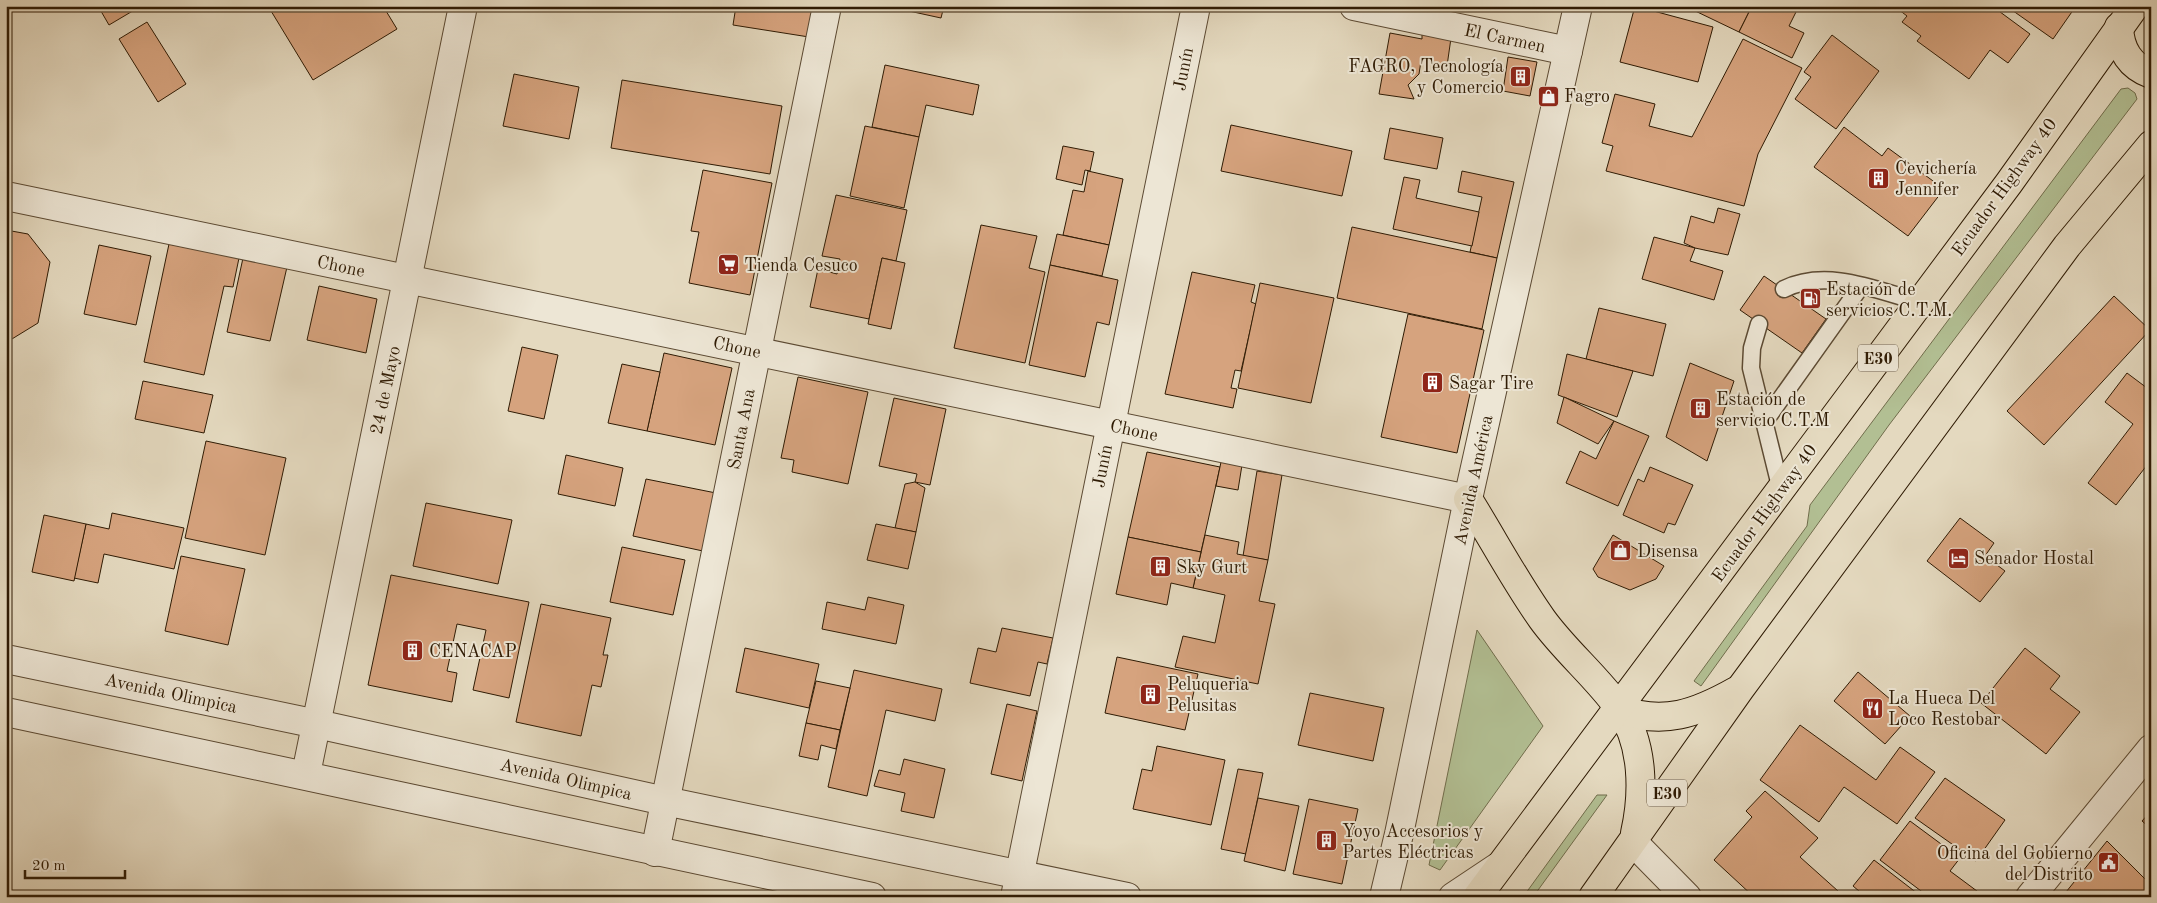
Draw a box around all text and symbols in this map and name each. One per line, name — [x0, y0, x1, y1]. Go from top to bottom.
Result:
street label: El Carmen — [1462, 22, 1547, 56]
street label: Junín — [1171, 46, 1197, 92]
place label: FAGRO, Tecnología y Comercio — [1348, 58, 1504, 97]
building icon: FAGRO, Tecnología y Comercio — [1508, 64, 1532, 88]
shop icon: Fagro — [1536, 84, 1560, 108]
place label: Fagro — [1564, 88, 1610, 106]
street label: Ecuador Highway 40 — [1949, 115, 2061, 260]
place label: Cevichería Jennifer — [1895, 160, 1977, 199]
building icon: Cevichería Jennifer — [1867, 166, 1891, 190]
street label: Chone — [315, 253, 367, 281]
supermarket icon: Tienda Cesuco — [716, 253, 740, 277]
place label: Tienda Cesuco — [744, 257, 858, 275]
place label: Estación de servicios C.T.M. — [1826, 281, 1952, 320]
fuel station icon: Estación de servicios C.T.M. — [1798, 287, 1822, 311]
street label: Chone — [711, 334, 763, 362]
street label: 24 de Mayo — [368, 344, 404, 436]
road number: E30 — [1858, 344, 1898, 372]
building icon: Sagar Tire — [1421, 371, 1445, 395]
place label: Sagar Tire — [1449, 375, 1533, 393]
street label: Santa Ana — [725, 387, 759, 471]
place label: Estación de servicio C.T.M — [1716, 391, 1829, 430]
building icon: Estación de servicio C.T.M — [1688, 397, 1712, 421]
street label: Avenida América — [1451, 413, 1497, 547]
street label: Chone — [1108, 417, 1160, 445]
street label: Ecuador Highway 40 — [1709, 441, 1821, 586]
street label: Junín — [1090, 443, 1116, 489]
shop icon: Disensa — [1609, 539, 1633, 563]
place label: Disensa — [1637, 543, 1699, 561]
hotel icon: Senador Hostal — [1946, 546, 1970, 570]
place label: Senador Hostal — [1974, 550, 2094, 568]
building icon: Sky Gurt — [1148, 555, 1172, 579]
place label: Sky Gurt — [1176, 559, 1247, 577]
building icon: CENACAP — [401, 639, 425, 663]
place label: CENACAP — [429, 643, 517, 661]
street label: Avenida Olimpica — [103, 671, 239, 717]
place label: Peluqueria Pelusitas — [1167, 676, 1249, 715]
building icon: Peluqueria Pelusitas — [1139, 682, 1163, 706]
place label: La Hueca Del Loco Restobar — [1888, 690, 2001, 729]
restaurant icon: La Hueca Del Loco Restobar — [1860, 696, 1884, 720]
street label: Avenida Olimpica — [498, 756, 634, 804]
road number: E30 — [1647, 780, 1687, 806]
place label: Yoyo Accesorios y Partes Eléctricas — [1342, 823, 1484, 862]
building icon: Yoyo Accesorios y Partes Eléctricas — [1314, 829, 1338, 853]
place label: Oficina del Gobierno del Distrito — [1937, 845, 2093, 884]
scale bar — [25, 848, 125, 880]
public building icon: Oficina del Gobierno del Distrito — [2097, 851, 2121, 875]
text: 20 m — [32, 859, 66, 874]

